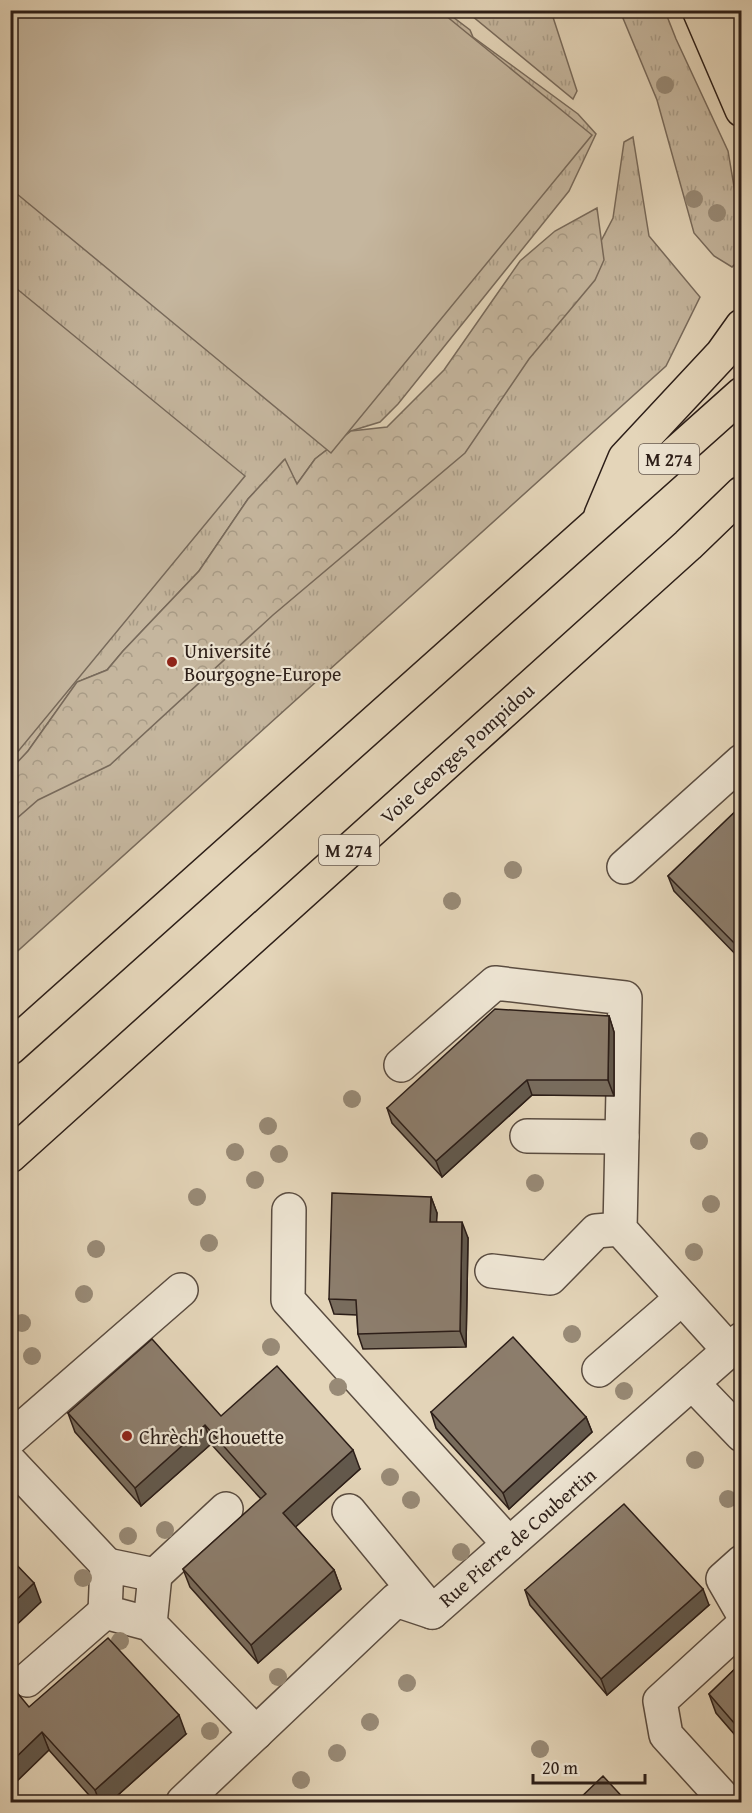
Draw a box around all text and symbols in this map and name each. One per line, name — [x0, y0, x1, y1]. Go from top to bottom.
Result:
road number: M 274 — [639, 444, 699, 474]
place label: Université Bourgogne-Europe — [184, 636, 341, 688]
marker: Université Bourgogne-Europe — [165, 655, 179, 669]
street label: Voie Georges Pompidou — [374, 676, 540, 830]
road number: M 274 — [319, 835, 379, 865]
place label: Chrèch' Chouette — [139, 1422, 284, 1451]
marker: Chrèch' Chouette — [120, 1429, 134, 1443]
street label: Rue Pierre de Coubertin — [432, 1460, 602, 1614]
scale bar — [533, 1747, 646, 1785]
text: 20 m — [542, 1754, 578, 1781]

